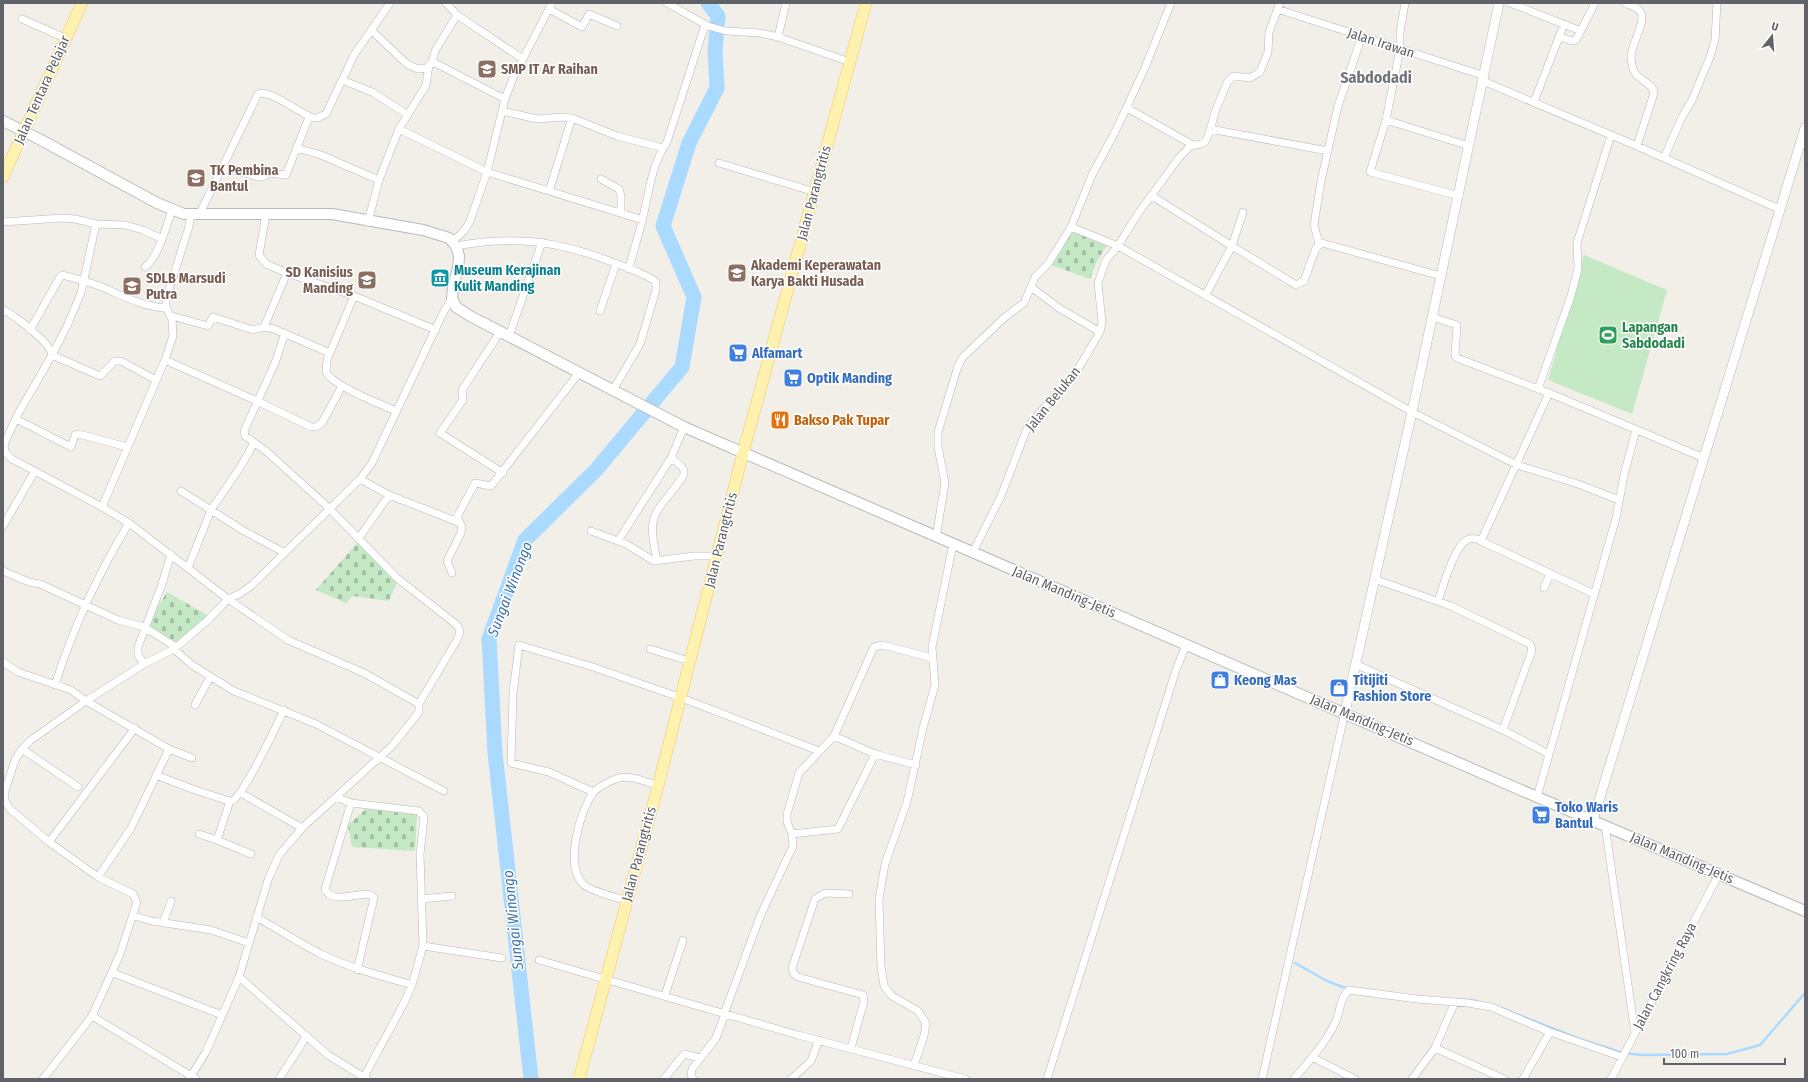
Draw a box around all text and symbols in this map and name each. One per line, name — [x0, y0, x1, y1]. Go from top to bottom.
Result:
north arrow — [1752, 16, 1792, 56]
text: U — [1770, 20, 1780, 34]
street label: Jalan Irawan — [1345, 24, 1417, 62]
street label: Jalan Tentara Pelajar — [10, 33, 74, 147]
school or university icon: SMP IT Ar Raihan — [476, 58, 498, 80]
place label: SMP IT Ar Raihan — [501, 61, 598, 78]
district label: Sabdodadi — [1340, 68, 1412, 87]
street label: Jalan Parangtritis — [793, 144, 835, 242]
place label: TK Pembina Bantul — [210, 162, 278, 195]
school or university icon: TK Pembina Bantul — [185, 167, 207, 189]
place label: Akademi Keperawatan Karya Bakti Husada — [750, 257, 881, 290]
place label: Museum Kerajinan Kulit Manding — [454, 262, 561, 295]
school or university icon: Akademi Keperawatan Karya Bakti Husada — [726, 262, 748, 284]
place label: SD Kanisius Manding — [285, 264, 353, 297]
museum icon: Museum Kerajinan Kulit Manding — [429, 267, 451, 289]
school or university icon: SD Kanisius Manding — [356, 269, 378, 291]
place label: SDLB Marsudi Putra — [146, 270, 226, 303]
school or university icon: SDLB Marsudi Putra — [121, 275, 143, 297]
place label: Lapangan Sabdodadi — [1622, 319, 1685, 352]
sports icon: Lapangan Sabdodadi — [1597, 324, 1619, 346]
supermarket icon: Alfamart — [727, 342, 749, 364]
place label: Alfamart — [751, 345, 803, 362]
street label: Jalan Belukan — [1022, 363, 1084, 435]
supermarket icon: Optik Manding — [782, 367, 804, 389]
place label: Optik Manding — [807, 370, 892, 387]
restaurant icon: Bakso Pak Tupar — [769, 409, 791, 431]
place label: Bakso Pak Tupar — [794, 412, 890, 429]
street label: Jalan Parangtritis — [701, 491, 741, 589]
water label: Sungai Winongo — [483, 539, 536, 640]
street label: Jalan Manding-Jetis — [1010, 563, 1118, 621]
shop icon: Keong Mas — [1209, 669, 1231, 691]
place label: Keong Mas — [1234, 672, 1297, 689]
place label: Titijiti Fashion Store — [1353, 672, 1431, 705]
shop icon: Titijiti Fashion Store — [1328, 677, 1350, 699]
street label: Jalan Manding-Jetis — [1308, 691, 1416, 749]
place label: Toko Waris Bantul — [1555, 799, 1618, 832]
supermarket icon: Toko Waris Bantul — [1530, 804, 1552, 826]
street label: Jalan Parangtritis — [618, 805, 660, 903]
street label: Jalan Manding-Jetis — [1628, 829, 1736, 887]
water label: Sungai Winongo — [499, 869, 527, 972]
street label: Jalan Cangkring Raya — [1630, 919, 1700, 1032]
scale bar — [1664, 1040, 1785, 1066]
text: 100 m — [1670, 1047, 1699, 1061]

